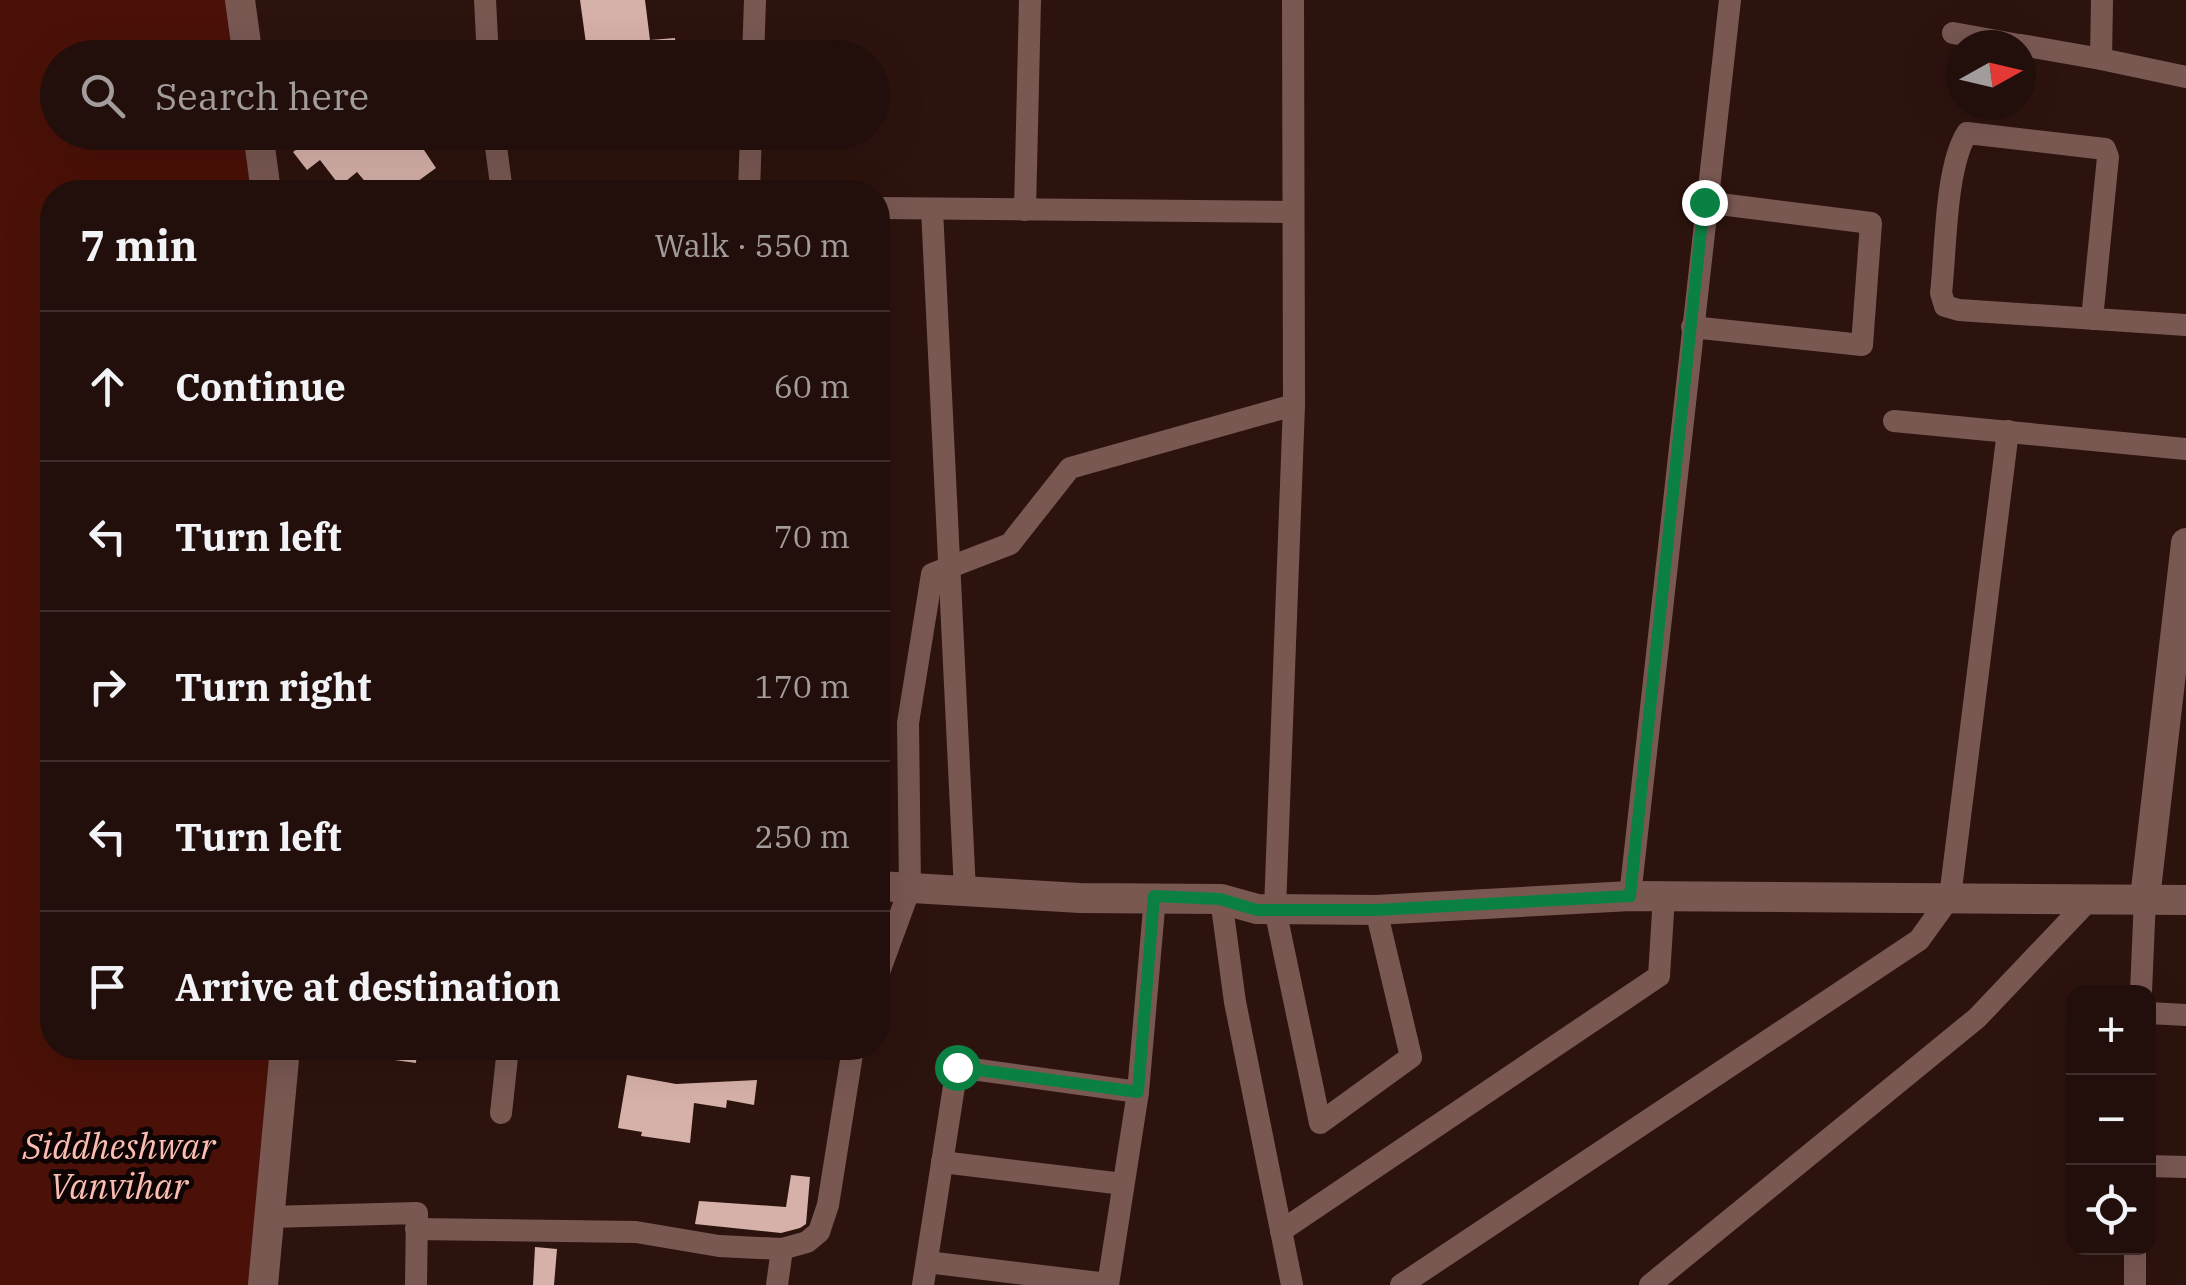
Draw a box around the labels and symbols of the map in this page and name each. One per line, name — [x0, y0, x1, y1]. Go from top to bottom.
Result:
north arrow — [1946, 30, 2036, 120]
route end — [1682, 180, 1728, 226]
route start — [935, 1045, 981, 1091]
park label: Siddheshwar Vanvihar — [22, 1123, 217, 1209]

